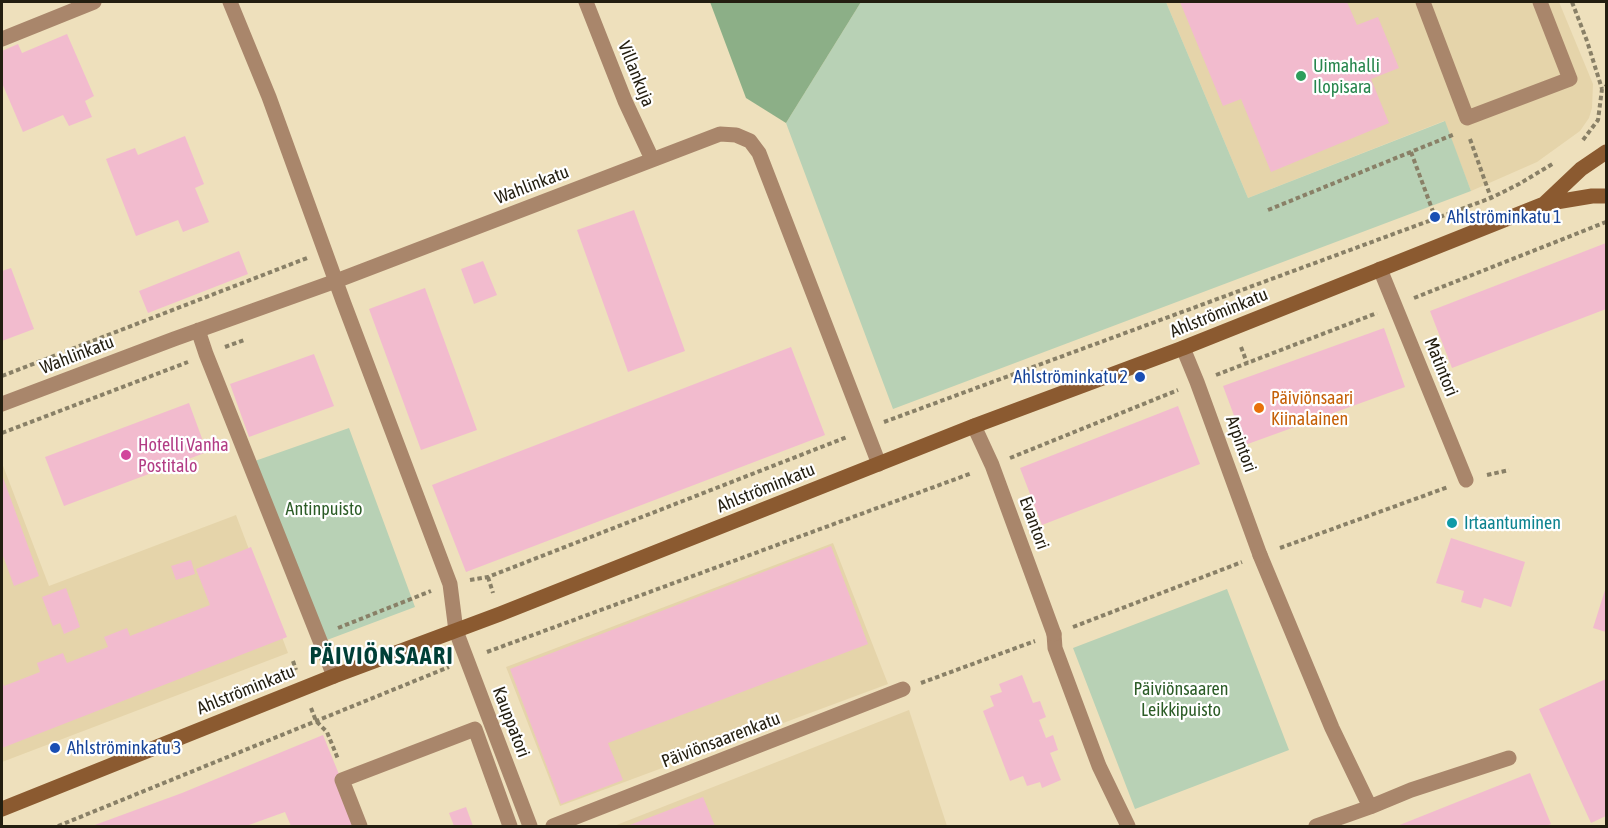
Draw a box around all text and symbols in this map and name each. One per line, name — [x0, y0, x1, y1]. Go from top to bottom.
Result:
street label: Villankuja — [613, 38, 659, 110]
place label: Uimahalli Ilopisara — [1313, 55, 1380, 98]
marker: Uimahalli Ilopisara — [1294, 69, 1308, 83]
street label: Wahlinkatu — [492, 161, 572, 209]
place label: Ahlströminkatu 1 — [1447, 206, 1562, 228]
marker: Ahlströminkatu 1 — [1428, 210, 1442, 224]
street label: Ahlströminkatu — [1167, 284, 1271, 342]
street label: Wahlinkatu — [37, 331, 117, 379]
street label: Matintori — [1419, 334, 1463, 400]
place label: Ahlströminkatu 2 — [1013, 366, 1128, 388]
marker: Ahlströminkatu 2 — [1133, 370, 1147, 384]
place label: Päiviönsaari Kiinalainen — [1271, 387, 1353, 430]
marker: Päiviönsaari Kiinalainen — [1252, 401, 1266, 415]
street label: Arpintori — [1221, 413, 1261, 475]
place label: Hotelli Vanha Postitalo — [138, 434, 229, 476]
marker: Hotelli Vanha Postitalo — [119, 448, 133, 462]
street label: Ahlströminkatu — [714, 459, 818, 517]
street label: Evantori — [1014, 494, 1054, 552]
park label: Antinpuisto — [286, 498, 362, 520]
place label: Irtaantuminen — [1464, 512, 1561, 534]
marker: Irtaantuminen — [1445, 516, 1459, 530]
district label: PÄIVIÖNSAARI — [310, 642, 454, 670]
street label: Ahlströminkatu — [194, 661, 298, 719]
park label: Päiviönsaaren Leikkipuisto — [1133, 678, 1229, 720]
street label: Kauppatori — [488, 684, 534, 760]
street label: Päiviönsaarenkatu — [659, 707, 783, 773]
place label: Ahlströminkatu 3 — [67, 737, 182, 759]
marker: Ahlströminkatu 3 — [48, 741, 62, 755]

